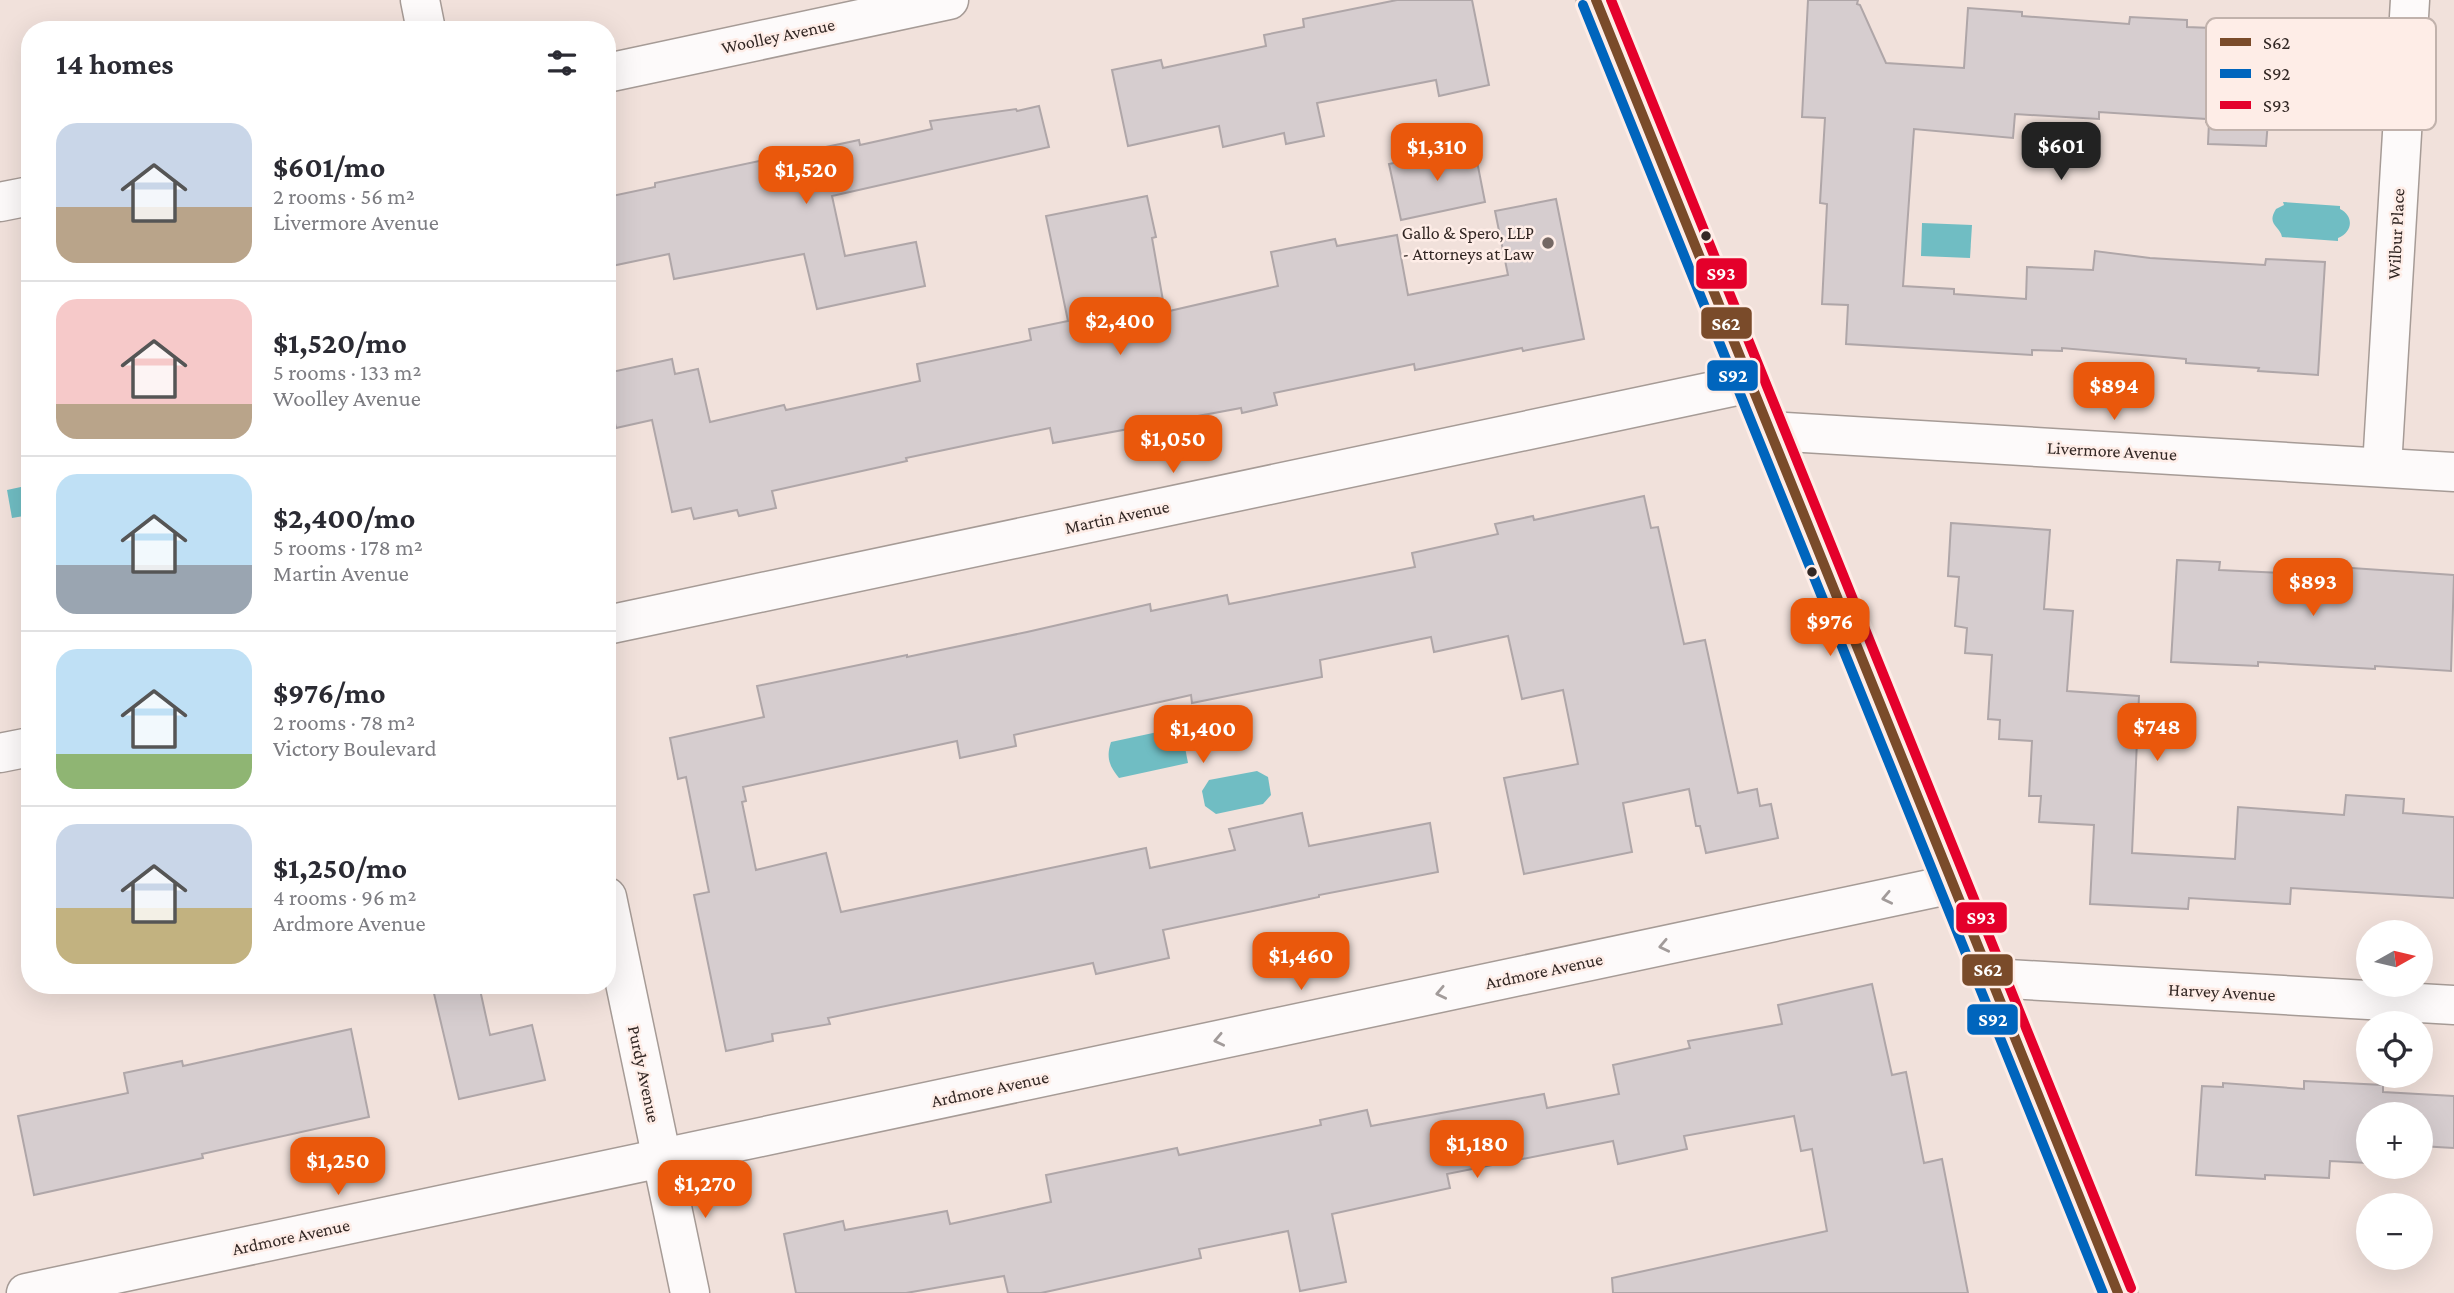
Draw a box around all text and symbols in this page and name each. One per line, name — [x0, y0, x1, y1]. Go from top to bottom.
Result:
street label: Woolley Avenue — [719, 14, 837, 58]
legend — [2206, 18, 2436, 130]
text: S62 — [2263, 32, 2290, 53]
icon: filters — [543, 44, 581, 82]
text: 14 homes — [56, 47, 174, 80]
text: S92 — [2263, 63, 2290, 84]
text: S93 — [2263, 95, 2290, 116]
pin: $601 — [2020, 122, 2102, 182]
pin: $1,310 — [1380, 124, 1494, 183]
text: $601 — [2038, 132, 2084, 158]
text: $1,310 — [1407, 133, 1467, 159]
pin: $1,520 — [749, 146, 863, 206]
text: $601/mo — [273, 150, 385, 183]
icon: home — [112, 151, 196, 235]
text: $1,520 — [774, 156, 838, 182]
text: 2 rooms · 56 m² — [273, 183, 415, 209]
street label: Wilbur Place — [2384, 188, 2408, 280]
text: Livermore Avenue — [273, 209, 439, 235]
place label: Gallo & Spero, LLP - Attorneys at Law — [1402, 223, 1535, 264]
unlabelled marker — [1699, 229, 1713, 243]
marker: Gallo & Spero, LLP - Attorneys at Law — [1540, 235, 1556, 251]
line badge: S93 — [1695, 257, 1748, 290]
text: S93 — [1707, 263, 1735, 284]
pin: $2,400 — [1063, 298, 1177, 357]
line badge: S62 — [1700, 306, 1753, 340]
text: $2,400 — [1085, 307, 1155, 333]
text: S62 — [1711, 313, 1741, 334]
text: $1,520/mo — [273, 326, 407, 359]
icon: home — [112, 327, 196, 411]
text: 5 rooms · 133 m² — [273, 359, 421, 385]
line badge: S92 — [1706, 359, 1759, 392]
pin: $894 — [2073, 362, 2155, 422]
text: S92 — [1718, 365, 1748, 386]
text: $894 — [2089, 372, 2139, 398]
text: Woolley Avenue — [273, 385, 421, 411]
pin: $1,050 — [1116, 416, 1230, 475]
text: $1,050 — [1140, 425, 1206, 451]
street label: Livermore Avenue — [2047, 438, 2177, 464]
street label: Martin Avenue — [1063, 496, 1171, 538]
text: $2,400/mo — [273, 501, 415, 534]
icon: home — [112, 502, 196, 586]
text: 5 rooms · 178 m² — [273, 534, 423, 560]
pin: $893 — [2272, 558, 2354, 618]
text: Martin Avenue — [273, 560, 409, 586]
unlabelled marker — [1805, 565, 1819, 579]
text: $893 — [2289, 568, 2337, 594]
pin: $976 — [1789, 598, 1871, 658]
text: $976 — [1807, 608, 1853, 634]
text: $976/mo — [273, 676, 386, 709]
icon: home — [112, 677, 196, 761]
pin: $748 — [2116, 704, 2198, 763]
pin: $1,400 — [1146, 706, 1260, 765]
text: 2 rooms · 78 m² — [273, 709, 415, 735]
text: $748 — [2133, 713, 2181, 739]
text: $1,400 — [1170, 715, 1236, 741]
text: Victory Boulevard — [273, 735, 437, 761]
text: $1,250/mo — [273, 851, 407, 884]
icon: home — [112, 852, 196, 936]
text: 4 rooms · 96 m² — [273, 884, 416, 910]
one-way arrow — [1881, 890, 1893, 905]
line badge: S93 — [1955, 901, 2008, 934]
text: S93 — [1967, 907, 1995, 928]
text: Ardmore Avenue — [273, 910, 426, 936]
north arrow — [2356, 920, 2432, 998]
map controls — [2356, 920, 2433, 1270]
pin: $1,460 — [1244, 932, 1358, 992]
one-way arrow — [1658, 937, 1670, 952]
text: $1,460 — [1268, 942, 1334, 968]
street label: Ardmore Avenue — [1484, 949, 1605, 993]
line badge: S62 — [1961, 953, 2014, 987]
text: S62 — [1973, 959, 2003, 980]
street label: Harvey Avenue — [2168, 979, 2276, 1005]
one-way arrow — [1435, 985, 1447, 1000]
line badge: S92 — [1966, 1003, 2019, 1036]
text: S92 — [1978, 1009, 2008, 1030]
button: locate — [2356, 1011, 2433, 1088]
street label: Purdy Avenue — [624, 1024, 664, 1124]
one-way arrow — [1213, 1032, 1225, 1047]
street label: Ardmore Avenue — [930, 1067, 1051, 1111]
button: + — [2356, 1102, 2433, 1179]
pin: $1,180 — [1420, 1120, 1534, 1180]
text: $1,180 — [1446, 1130, 1508, 1156]
pin: $1,250 — [281, 1138, 395, 1197]
text: $1,250 — [306, 1147, 370, 1173]
pin: $1,270 — [648, 1160, 762, 1220]
text: $1,270 — [674, 1170, 736, 1196]
button: − — [2356, 1193, 2433, 1270]
street label: Ardmore Avenue — [231, 1215, 352, 1259]

